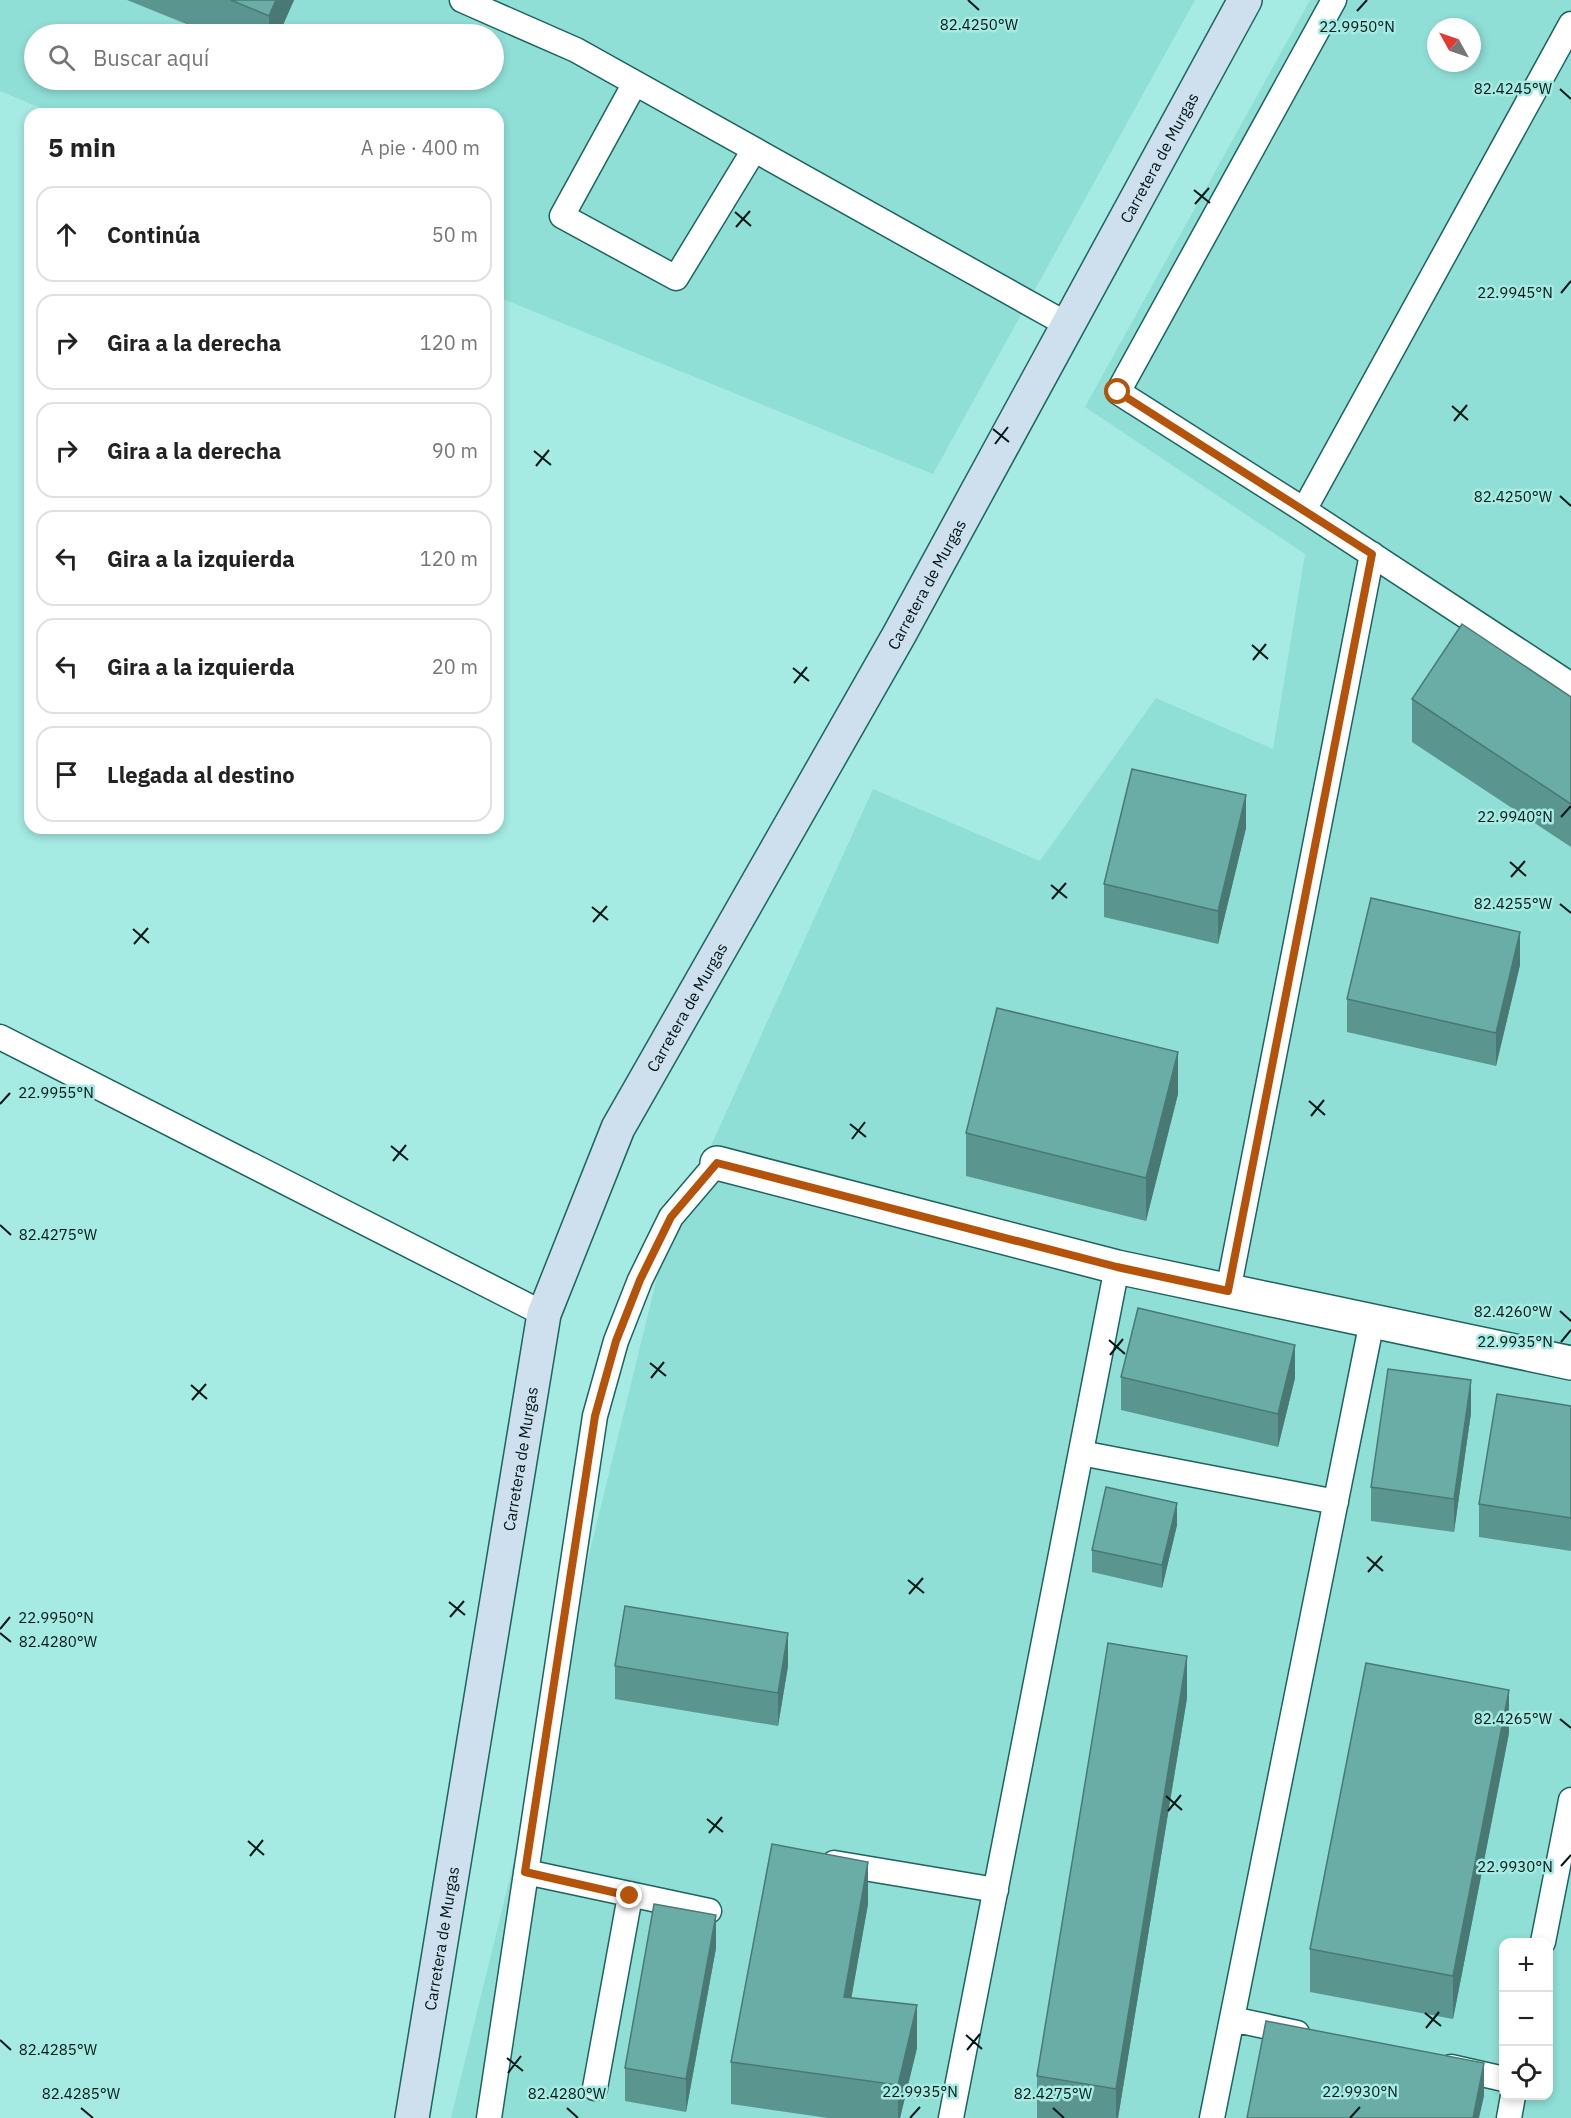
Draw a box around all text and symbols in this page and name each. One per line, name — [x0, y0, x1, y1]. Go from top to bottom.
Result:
text: 82.4250°W — [940, 15, 1019, 34]
text: 22.9950°N — [1319, 17, 1395, 36]
north arrow — [1427, 18, 1481, 72]
search box — [24, 24, 504, 90]
icon: search — [45, 41, 78, 74]
text: Buscar aquí — [93, 43, 209, 72]
text: 82.4245°W — [1474, 79, 1553, 98]
street label: Carretera de Murgas — [1115, 89, 1203, 226]
text: 5 min — [48, 130, 116, 164]
text: A pie · 400 m — [361, 134, 480, 161]
icon: ahead — [50, 218, 83, 251]
text: Continúa — [107, 220, 200, 249]
text: 50 m — [432, 221, 478, 248]
text: 22.9945°N — [1477, 283, 1553, 302]
icon: right — [50, 326, 83, 359]
text: Gira a la derecha — [107, 328, 281, 357]
text: 120 m — [420, 329, 478, 356]
route start — [1104, 378, 1130, 404]
icon: right — [50, 434, 83, 467]
text: Gira a la derecha — [107, 436, 281, 465]
text: 90 m — [432, 437, 478, 464]
text: 82.4250°W — [1474, 487, 1553, 506]
street label: Carretera de Murgas — [883, 516, 970, 653]
icon: left — [50, 542, 83, 575]
text: Gira a la izquierda — [107, 544, 295, 573]
text: 120 m — [420, 545, 478, 572]
icon: left — [50, 650, 83, 683]
text: Gira a la izquierda — [107, 652, 295, 681]
text: 20 m — [432, 653, 478, 680]
icon: arrive — [50, 758, 83, 791]
text: Llegada al destino — [107, 760, 295, 789]
text: 22.9940°N — [1477, 807, 1553, 826]
text: 82.4255°W — [1474, 894, 1553, 913]
street label: Carretera de Murgas — [642, 939, 732, 1075]
text: 22.9955°N — [18, 1083, 94, 1102]
text: 82.4275°W — [19, 1225, 98, 1244]
text: 82.4260°W — [1474, 1302, 1553, 1321]
text: 22.9935°N — [1477, 1332, 1553, 1351]
street label: Carretera de Murgas — [499, 1385, 542, 1532]
text: 22.9950°N — [18, 1608, 94, 1627]
text: 82.4280°W — [19, 1632, 98, 1651]
text: 82.4265°W — [1474, 1709, 1553, 1728]
text: 22.9930°N — [1477, 1857, 1553, 1876]
street label: Carretera de Murgas — [420, 1865, 463, 2012]
route end — [616, 1882, 642, 1908]
map controls — [1499, 1938, 1553, 2100]
button: + — [1499, 1938, 1553, 1992]
button: − — [1499, 1992, 1553, 2046]
text: 82.4285°W — [19, 2040, 98, 2059]
button: locate — [1499, 2046, 1553, 2100]
text: 22.9935°N — [882, 2082, 958, 2101]
text: 22.9930°N — [1322, 2082, 1398, 2101]
text: 82.4285°W — [42, 2084, 121, 2103]
text: 82.4280°W — [528, 2084, 607, 2103]
text: 82.4275°W — [1014, 2084, 1093, 2103]

